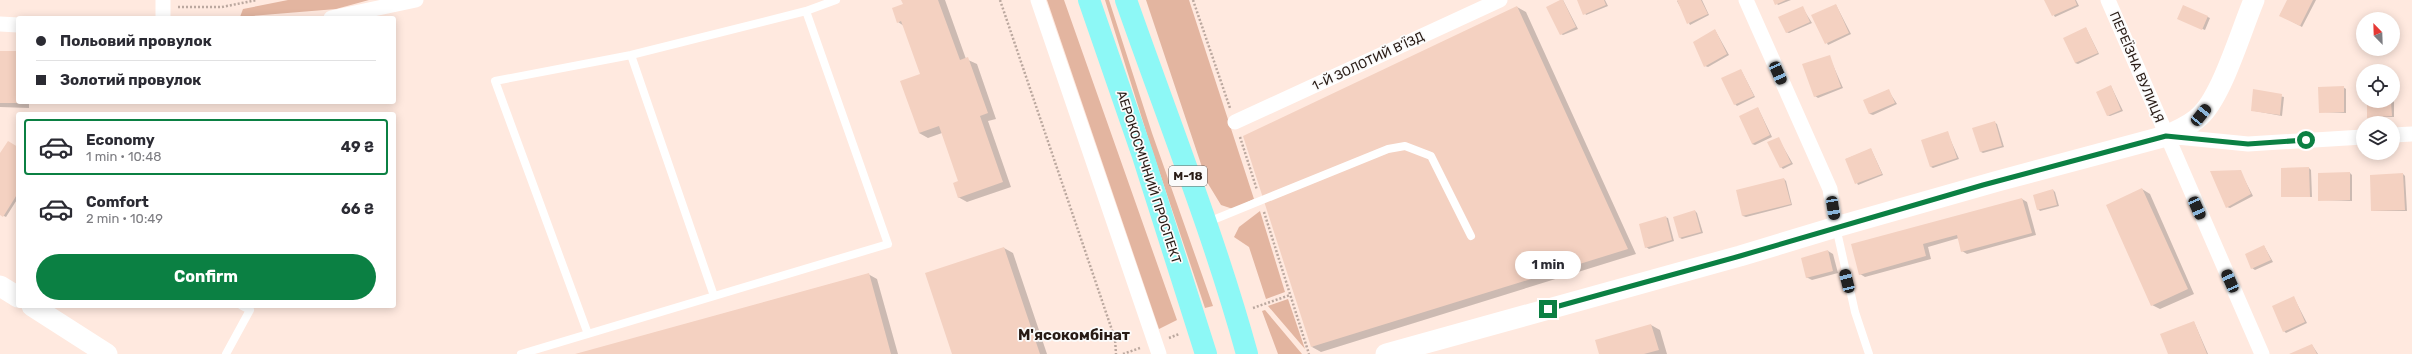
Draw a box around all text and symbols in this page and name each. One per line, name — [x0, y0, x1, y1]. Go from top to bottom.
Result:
street label: ПЕРЕЇЗНА ВУЛИЦЯ — [2107, 9, 2168, 125]
north arrow — [2356, 12, 2400, 56]
map controls — [2356, 12, 2400, 160]
street label: 1-Й ЗОЛОТИЙ В’ЇЗД — [1309, 28, 1426, 94]
text: Польовий провулок — [60, 32, 212, 50]
car — [1768, 60, 1788, 86]
button: locate — [2356, 64, 2400, 108]
text: Золотий провулок — [60, 71, 201, 89]
street label: АЕРОКОСМІЧНИЙ ПРОСПЕКТ — [1114, 88, 1184, 266]
car — [2189, 102, 2213, 128]
button: layers — [2356, 116, 2400, 160]
icon: car — [38, 129, 74, 165]
text: Economy — [86, 131, 155, 149]
route start — [2297, 131, 2315, 149]
text: 49 ₴ — [341, 138, 374, 156]
text: 1 min · 10:48 — [86, 149, 161, 164]
road number: М-18 — [1169, 166, 1207, 186]
icon: car — [38, 191, 74, 227]
text: Comfort — [86, 193, 149, 211]
car — [1825, 195, 1841, 221]
car — [2187, 195, 2207, 221]
text: 66 ₴ — [341, 200, 374, 218]
text: 2 min · 10:49 — [86, 211, 163, 226]
callout: 1 min — [1515, 251, 1581, 279]
button: Confirm — [36, 254, 376, 300]
text: 1 min — [1531, 257, 1565, 272]
car — [1838, 268, 1856, 294]
car — [2220, 268, 2240, 294]
route end — [1539, 300, 1557, 318]
district label: М'ясокомбінат — [1018, 326, 1131, 344]

